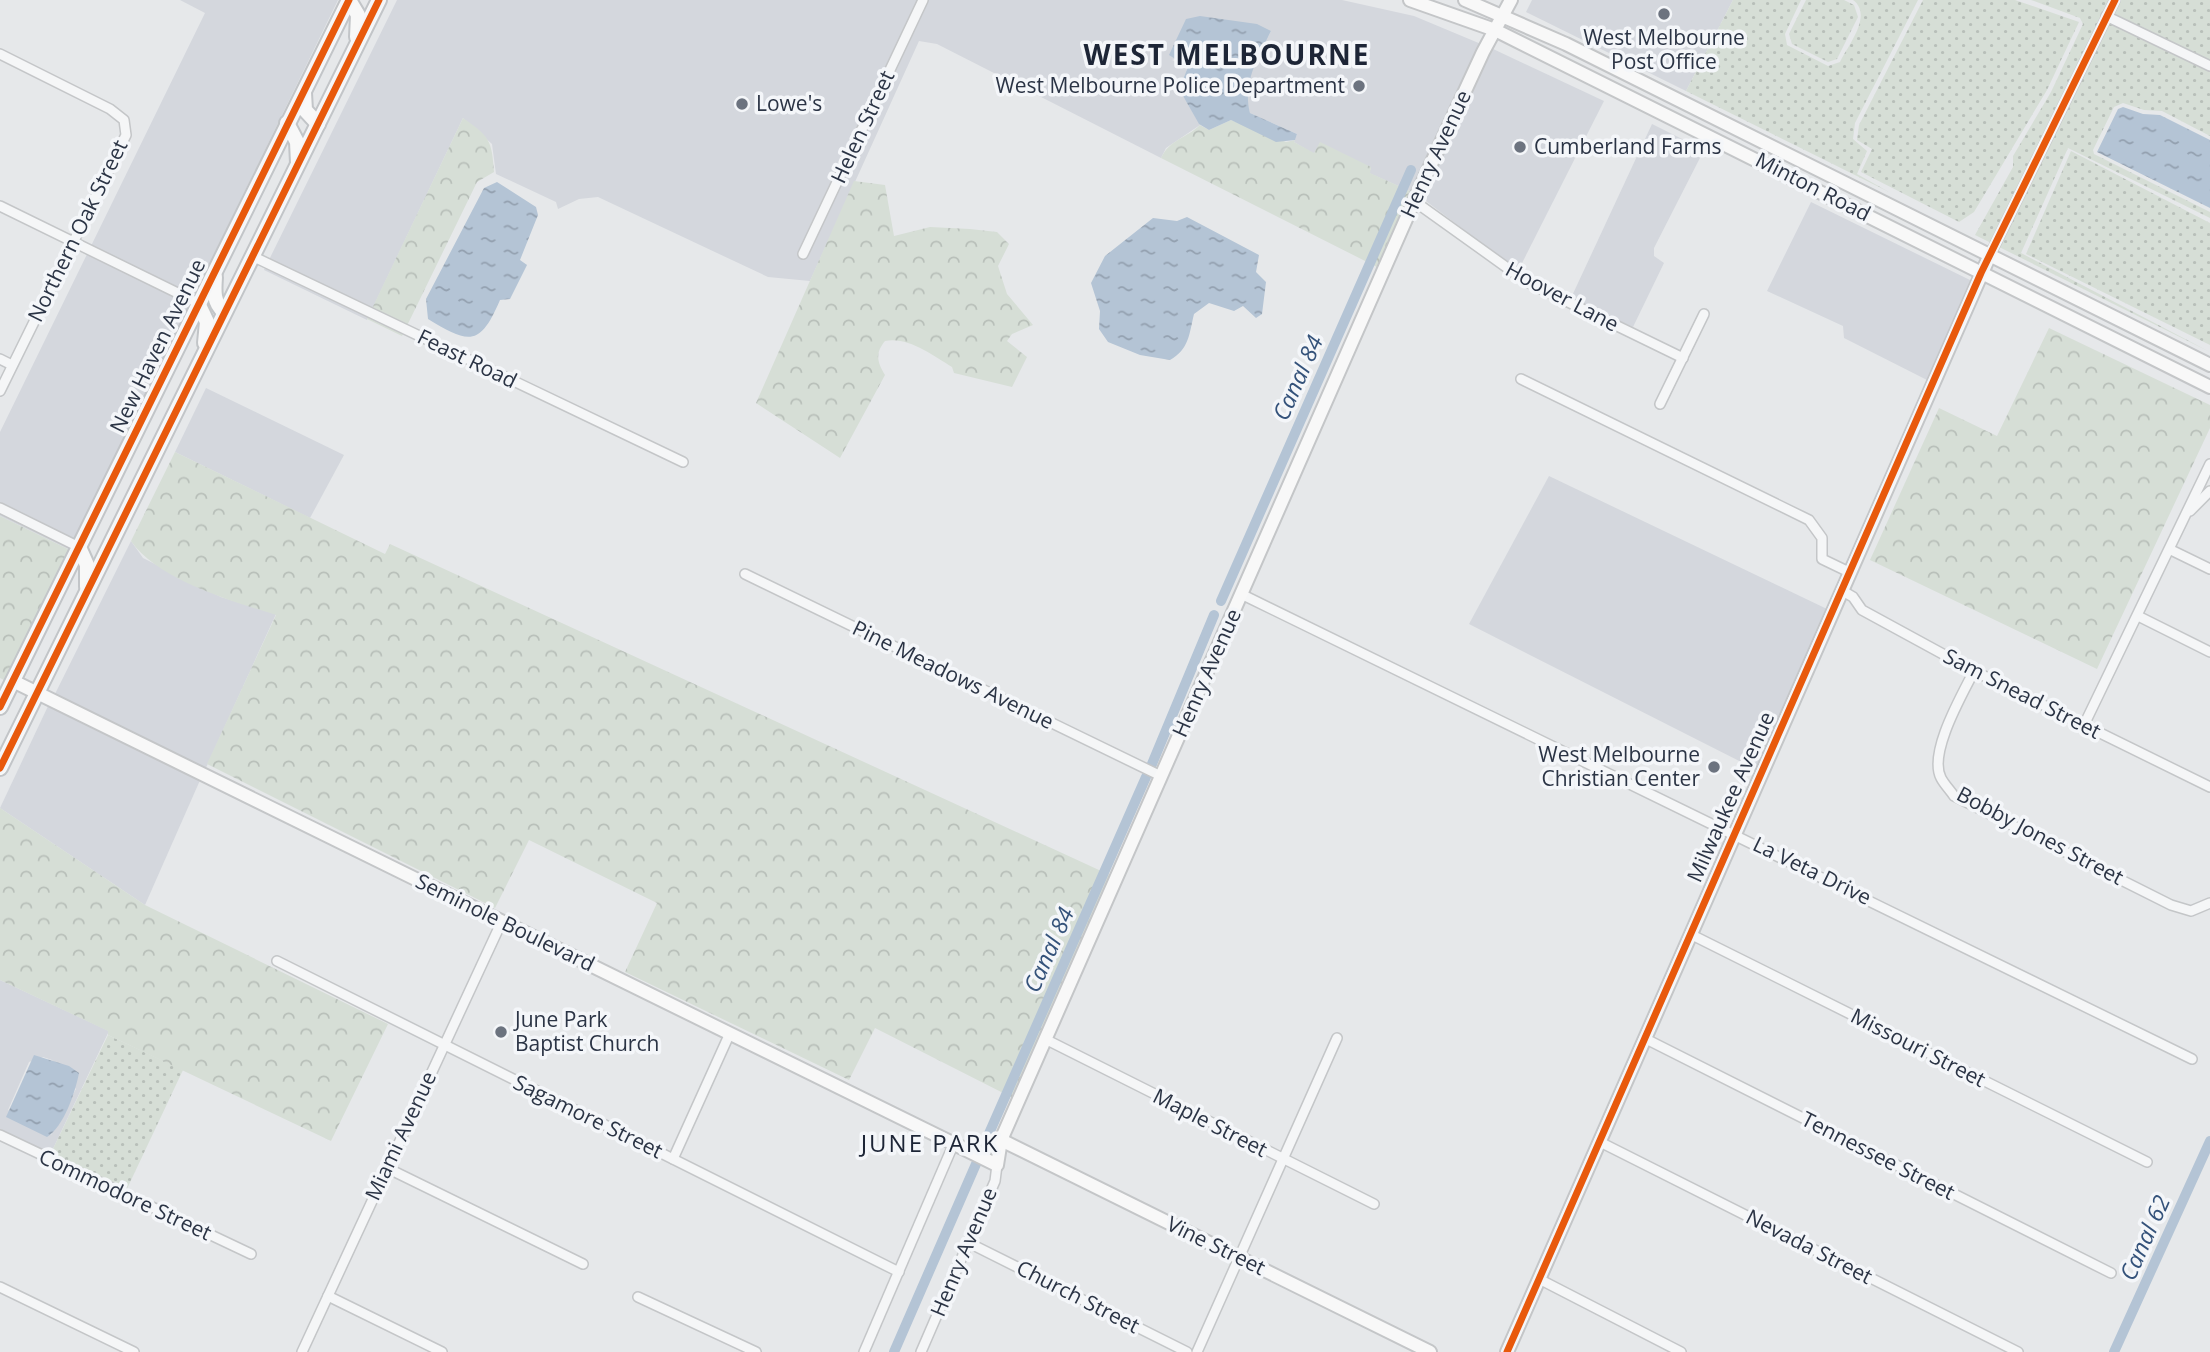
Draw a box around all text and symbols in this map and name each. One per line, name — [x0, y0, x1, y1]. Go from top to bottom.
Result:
marker: West Melbourne Post Office — [1656, 6, 1672, 22]
place label: West Melbourne Post Office — [1583, 23, 1745, 75]
district label: WEST MELBOURNE — [1084, 35, 1370, 73]
street label: Helen Street — [824, 66, 900, 187]
place label: West Melbourne Police Department — [995, 71, 1345, 99]
marker: West Melbourne Police Department — [1351, 78, 1367, 94]
street label: Henry Avenue — [1393, 85, 1477, 222]
place label: Lowe's — [756, 89, 822, 117]
marker: Lowe's — [734, 96, 750, 112]
place label: Cumberland Farms — [1534, 132, 1721, 160]
street label: Northern Oak Street — [21, 135, 133, 326]
marker: Cumberland Farms — [1512, 139, 1528, 155]
street label: Minton Road — [1751, 145, 1876, 227]
street label: New Haven Avenue — [103, 254, 211, 437]
street label: Hoover Lane — [1501, 255, 1624, 338]
street label: Feast Road — [413, 322, 522, 394]
water label: Canal 84 — [1264, 330, 1330, 425]
street label: Henry Avenue — [1165, 604, 1247, 741]
street label: Pine Meadows Avenue — [848, 613, 1059, 735]
street label: Sam Snead Street — [1939, 641, 2106, 745]
street label: Milwaukee Avenue — [1680, 707, 1780, 886]
place label: West Melbourne Christian Center — [1538, 740, 1700, 792]
marker: West Melbourne Christian Center — [1706, 759, 1722, 775]
street label: Bobby Jones Street — [1952, 779, 2129, 891]
street label: La Veta Drive — [1749, 829, 1876, 911]
street label: Seminole Boulevard — [411, 867, 600, 978]
water label: Canal 84 — [1015, 902, 1081, 997]
street label: Missouri Street — [1846, 1001, 1991, 1093]
place label: June Park Baptist Church — [513, 1005, 659, 1057]
marker: June Park Baptist Church — [493, 1024, 509, 1040]
street label: Miami Avenue — [358, 1067, 442, 1205]
street label: Sagamore Street — [509, 1068, 668, 1164]
street label: Maple Street — [1149, 1081, 1272, 1163]
street label: Tennessee Street — [1797, 1104, 1960, 1206]
district label: JUNE PARK — [859, 1126, 999, 1159]
street label: Commodore Street — [35, 1142, 216, 1246]
street label: Henry Avenue — [923, 1183, 1003, 1321]
water label: Canal 62 — [2111, 1190, 2177, 1285]
street label: Nevada Street — [1741, 1202, 1877, 1290]
street label: Vine Street — [1162, 1209, 1270, 1281]
street label: Church Street — [1012, 1253, 1145, 1339]

